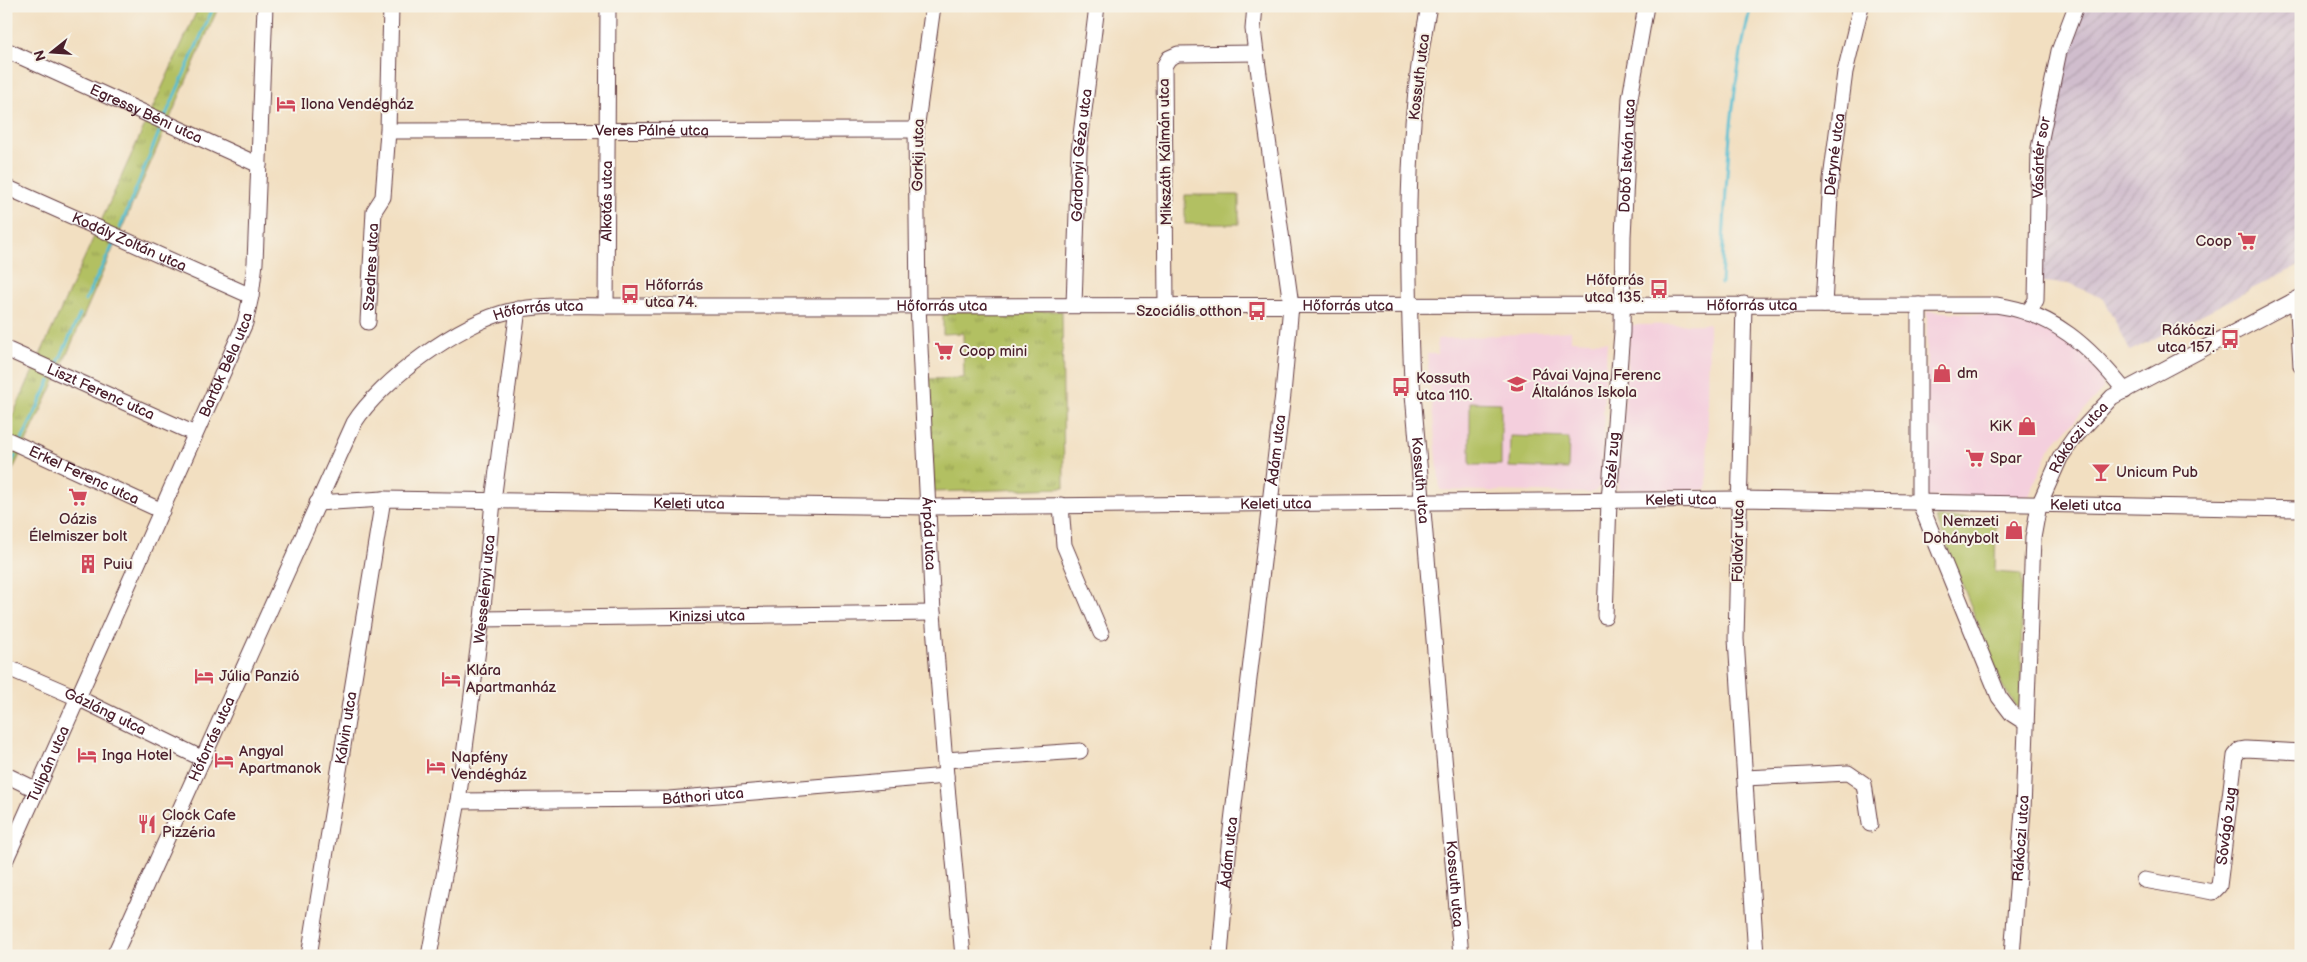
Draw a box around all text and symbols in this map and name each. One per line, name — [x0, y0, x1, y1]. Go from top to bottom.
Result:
north arrow — [28, 28, 78, 78]
street label: Kossuth utca — [1405, 33, 1434, 121]
text: N — [30, 48, 50, 63]
street label: Mikszáth Kálmán utca — [1155, 78, 1176, 226]
street label: Egressy Béni utca — [87, 80, 205, 148]
street label: Gárdonyi Géza utca — [1068, 88, 1097, 222]
hotel icon: Ilona Vendégház — [275, 93, 297, 115]
place label: Ilona Vendégház — [301, 95, 414, 114]
street label: Dobó István utca — [1615, 98, 1640, 213]
street label: Déryné utca — [1821, 112, 1850, 196]
street label: Vásártér sor — [2029, 114, 2055, 199]
street label: Gorkij utca — [908, 119, 929, 191]
street label: Veres Pálné utca — [595, 121, 709, 141]
street label: Alkotás utca — [597, 160, 617, 242]
street label: Kodály Zoltán utca — [69, 209, 189, 276]
street label: Szedres utca — [360, 223, 383, 312]
supermarket icon: Coop — [2236, 230, 2258, 252]
place label: Coop — [2196, 232, 2232, 251]
place label: Hőforrás utca 135. — [1584, 271, 1645, 307]
place label: Hőforrás utca 74. — [645, 276, 704, 312]
bus stop icon: Hőforrás utca 135. — [1648, 278, 1670, 300]
bus stop icon: Hőforrás utca 74. — [619, 283, 641, 305]
street label: Hőforrás utca — [1302, 296, 1394, 315]
street label: Hőforrás utca — [1706, 296, 1798, 315]
street label: Hőforrás utca — [490, 297, 584, 325]
street label: Hőforrás utca — [896, 297, 988, 316]
bus stop icon: Szociális otthon — [1246, 300, 1268, 322]
place label: Szociális otthon — [1136, 302, 1242, 321]
street label: Bartók Béla utca — [195, 311, 257, 420]
place label: Rákóczi utca 157. — [2157, 321, 2215, 357]
bus stop icon: Rákóczi utca 157. — [2219, 328, 2241, 350]
supermarket icon: Coop mini — [933, 340, 955, 362]
place label: Coop mini — [959, 342, 1027, 361]
street label: Liszt Ferenc utca — [44, 360, 158, 425]
shop icon: dm — [1931, 362, 1953, 384]
place label: dm — [1957, 364, 1978, 383]
place label: Pávai Vajna Ferenc Általános Iskola — [1532, 366, 1661, 402]
place label: Kossuth utca 110. — [1416, 369, 1472, 405]
school or university icon: Pávai Vajna Ferenc Általános Iskola — [1506, 373, 1528, 395]
bus stop icon: Kossuth utca 110. — [1390, 376, 1412, 398]
street label: Rákóczi utca — [2045, 398, 2113, 477]
street label: Ádám utca — [1263, 414, 1290, 487]
shop icon: KiK — [2016, 415, 2038, 437]
place label: KiK — [1989, 417, 2012, 436]
street label: Szél zug — [1601, 431, 1624, 489]
street label: Kossuth utca — [1407, 436, 1433, 525]
street label: Erkel Ferenc utca — [26, 442, 142, 509]
supermarket icon: Spar — [1964, 447, 1986, 469]
place label: Spar — [1990, 449, 2022, 468]
bar icon: Unicum Pub — [2090, 461, 2112, 483]
place label: Unicum Pub — [2116, 463, 2199, 482]
supermarket icon: Oázis Élelmiszer bolt — [67, 486, 89, 508]
street label: Keleti utca — [1645, 490, 1717, 510]
street label: Keleti utca — [653, 494, 725, 514]
street label: Keleti utca — [1240, 494, 1312, 514]
street label: Árpád utca — [917, 496, 940, 571]
street label: Keleti utca — [2050, 496, 2122, 516]
street label: Földvár utca — [1728, 499, 1749, 583]
place label: Oázis Élelmiszer bolt — [29, 510, 128, 546]
place label: Nemzeti Dohánybolt — [1923, 512, 1999, 548]
shop icon: Nemzeti Dohánybolt — [2003, 519, 2025, 541]
street label: Wesselényi utca — [470, 534, 500, 645]
building icon: Puiu — [77, 553, 99, 575]
place label: Puiu — [103, 555, 133, 574]
street label: Kinizsi utca — [669, 606, 745, 627]
place label: Klára Apartmanház — [466, 661, 557, 697]
hotel icon: Júlia Panzió — [193, 665, 215, 687]
place label: Júlia Panzió — [219, 667, 299, 686]
hotel icon: Klára Apartmanház — [440, 668, 462, 690]
street label: Gázláng utca — [61, 684, 149, 740]
street label: Kálvin utca — [331, 690, 362, 766]
street label: Hőforrás utca — [185, 694, 240, 785]
street label: Tulipán utca — [23, 723, 74, 805]
place label: Angyal Apartmanok — [239, 742, 321, 778]
hotel icon: Inga Hotel — [76, 744, 98, 766]
place label: Inga Hotel — [102, 746, 172, 765]
place label: Napfény Vendégház — [451, 748, 528, 784]
hotel icon: Angyal Apartmanok — [213, 749, 235, 771]
hotel icon: Napfény Vendégház — [425, 755, 447, 777]
street label: Báthori utca — [662, 784, 745, 809]
street label: Sóvágó zug — [2213, 786, 2241, 866]
street label: Rákóczi utca — [2009, 795, 2034, 882]
place label: Clock Cafe Pizzéria — [162, 806, 236, 842]
restaurant icon: Clock Cafe Pizzéria — [136, 813, 158, 835]
street label: Ádám utca — [1216, 816, 1242, 889]
street label: Kossuth utca — [1441, 840, 1468, 928]

